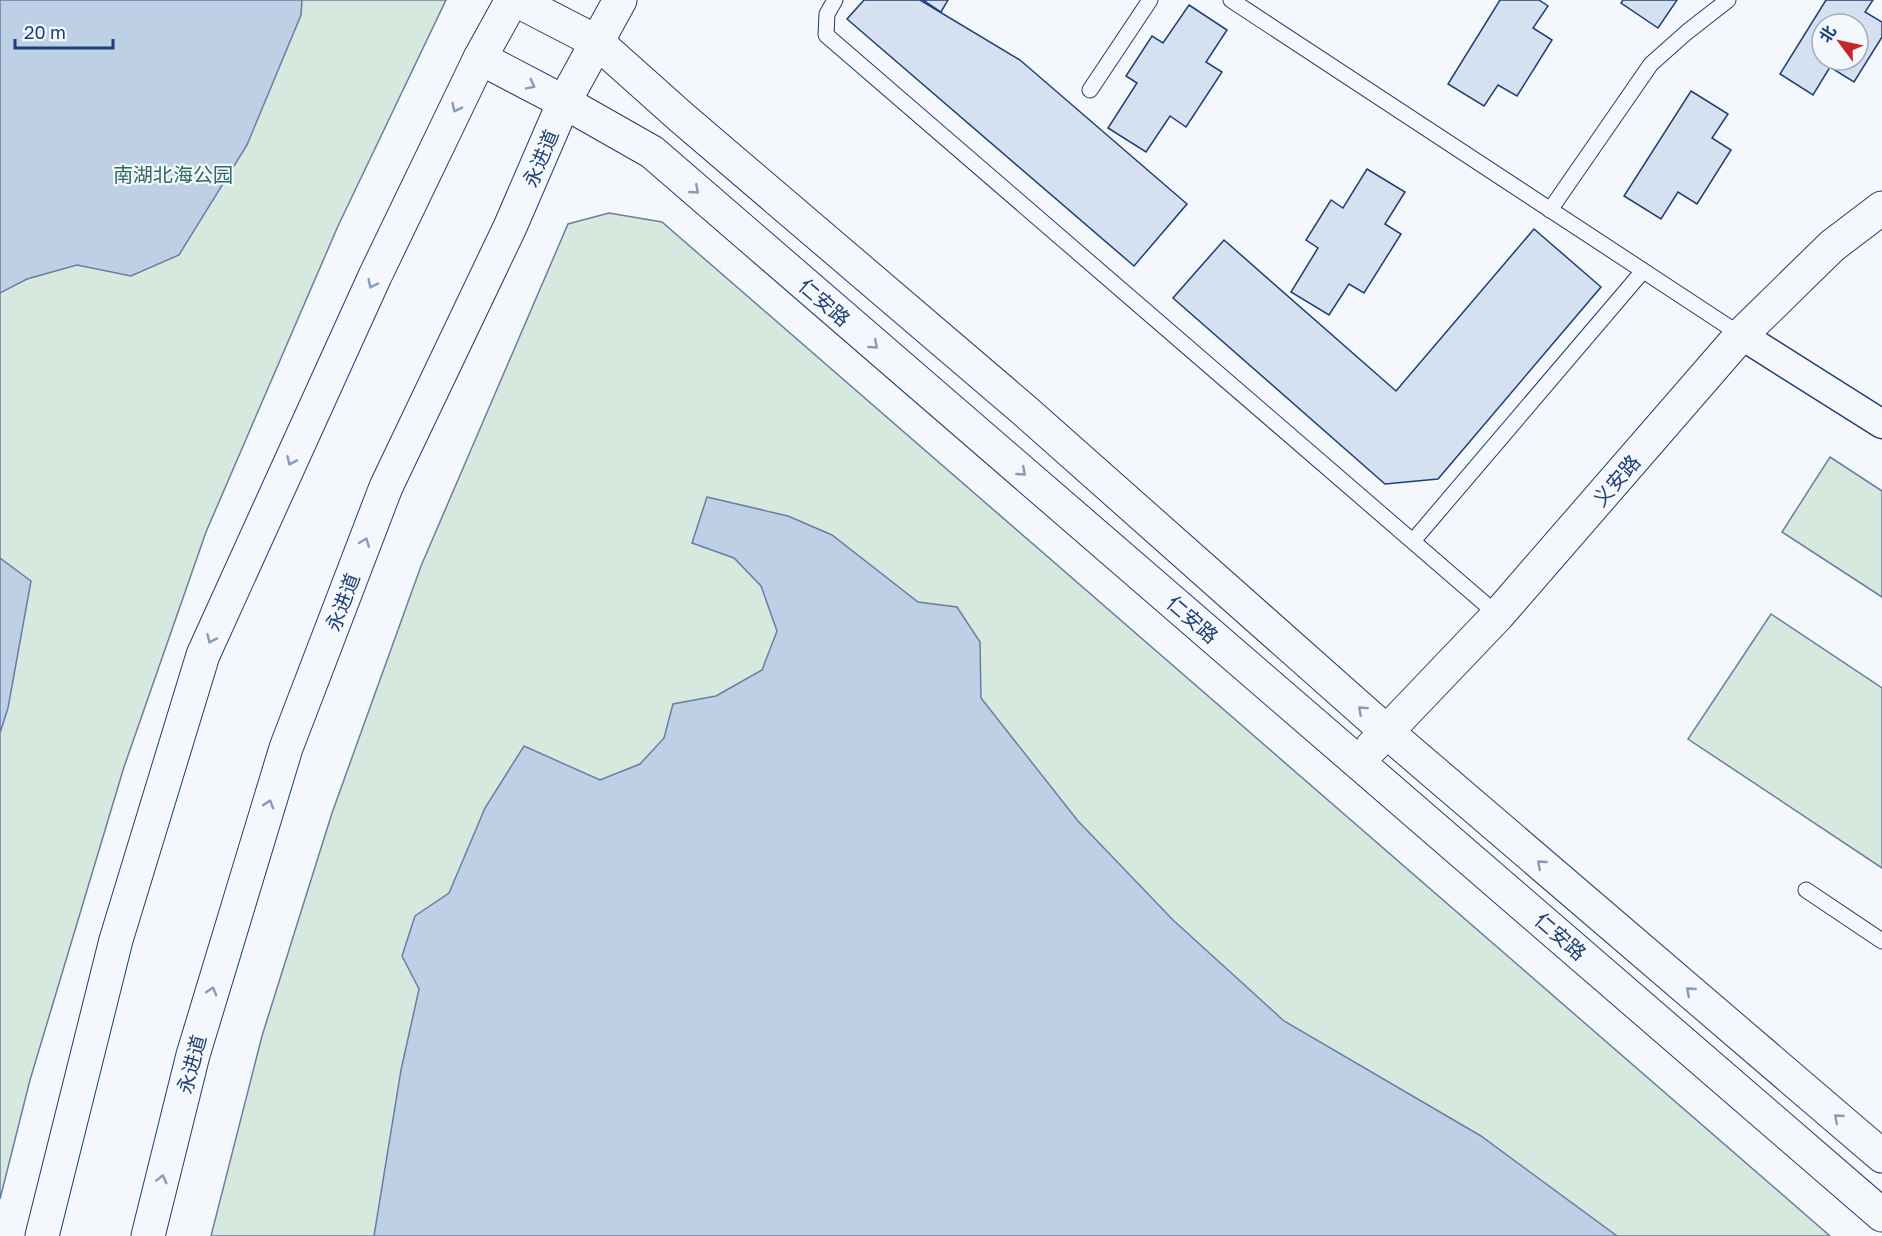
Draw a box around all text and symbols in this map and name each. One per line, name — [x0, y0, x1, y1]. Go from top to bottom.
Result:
scale bar — [15, 12, 112, 50]
north arrow — [1810, 12, 1870, 72]
text: 20 m — [24, 21, 66, 43]
text: 北 — [1815, 22, 1840, 46]
one-way arrow — [525, 78, 536, 89]
one-way arrow — [451, 101, 463, 112]
street label: 永进道 — [517, 126, 563, 190]
park label: 南湖北海公园 — [113, 162, 233, 186]
one-way arrow — [688, 182, 699, 193]
street label: 仁安路 — [794, 273, 856, 331]
one-way arrow — [367, 277, 379, 288]
one-way arrow — [867, 337, 878, 348]
street label: 义安路 — [1587, 449, 1645, 511]
one-way arrow — [287, 455, 299, 466]
one-way arrow — [1015, 465, 1026, 476]
one-way arrow — [357, 538, 370, 548]
street label: 永进道 — [320, 570, 364, 634]
street label: 仁安路 — [1162, 590, 1224, 648]
one-way arrow — [206, 632, 218, 643]
one-way arrow — [1358, 706, 1369, 717]
one-way arrow — [262, 799, 274, 810]
one-way arrow — [1537, 861, 1548, 872]
street label: 仁安路 — [1530, 907, 1592, 965]
one-way arrow — [205, 986, 217, 997]
one-way arrow — [1686, 987, 1697, 998]
street label: 永进道 — [172, 1032, 210, 1096]
one-way arrow — [1834, 1114, 1845, 1125]
one-way arrow — [154, 1174, 167, 1184]

